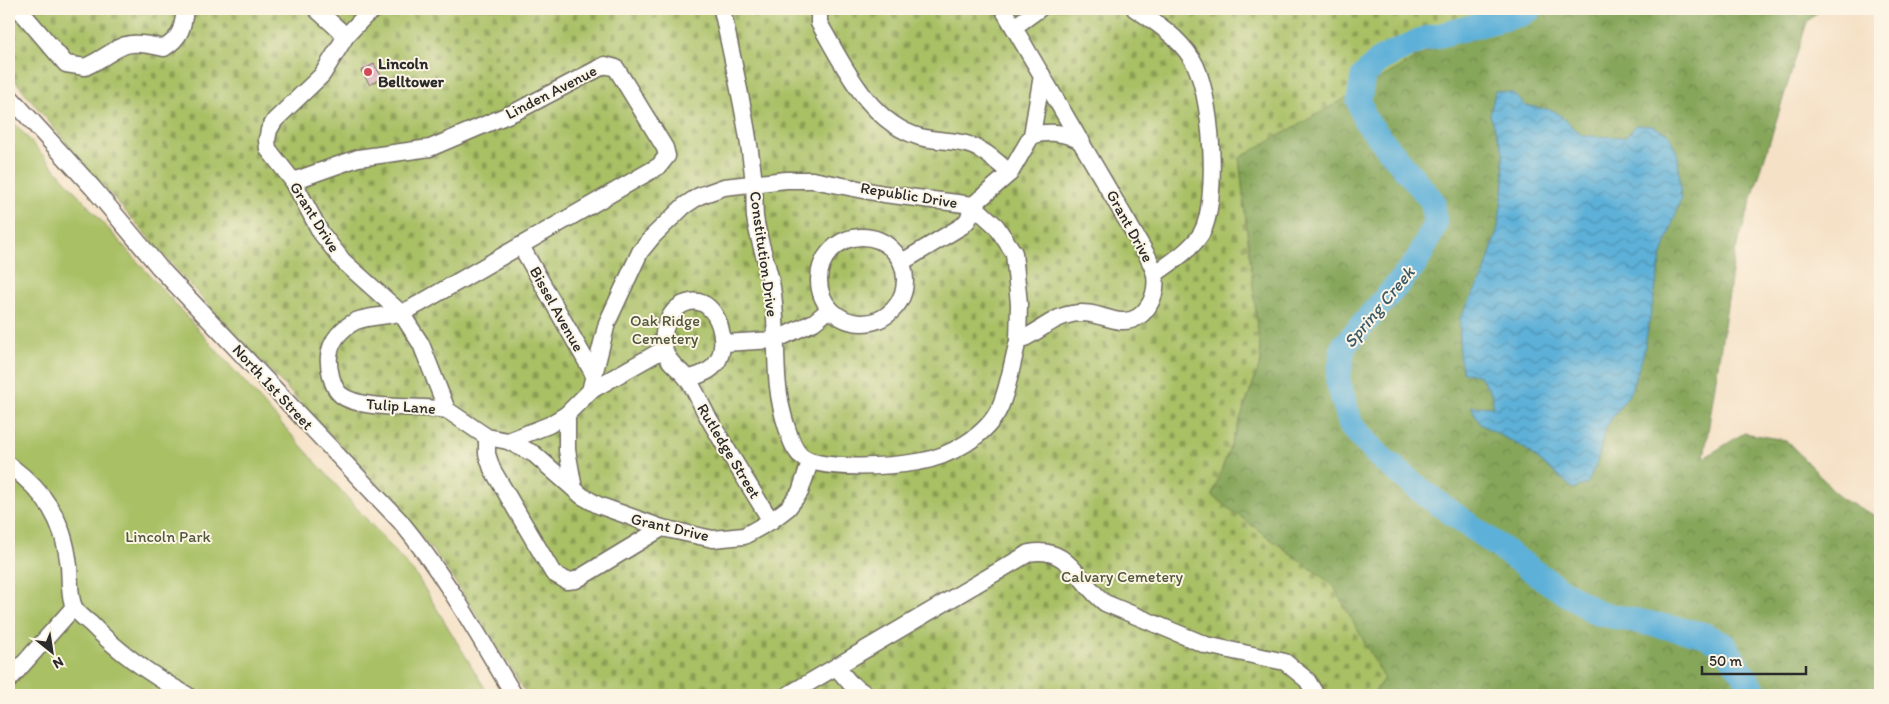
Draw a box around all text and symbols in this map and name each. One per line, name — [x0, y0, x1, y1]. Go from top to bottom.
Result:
place label: Lincoln Belltower — [378, 54, 445, 91]
street label: Linden Avenue — [502, 61, 600, 123]
marker: Lincoln Belltower — [362, 66, 374, 78]
street label: Grant Drive — [286, 178, 344, 256]
street label: Republic Drive — [859, 178, 959, 212]
street label: Grant Drive — [1102, 187, 1158, 266]
street label: Constitution Drive — [746, 190, 782, 318]
water label: Spring Creek — [1339, 261, 1420, 352]
street label: Bissel Avenue — [526, 263, 588, 355]
park label: Oak Ridge Cemetery — [630, 311, 700, 348]
street label: North 1st Street — [228, 340, 318, 434]
street label: Tulip Lane — [365, 394, 437, 418]
street label: Rutledge Street — [693, 400, 765, 502]
street label: Grant Drive — [629, 509, 711, 545]
park label: Lincoln Park — [125, 527, 211, 546]
park label: Calvary Cemetery — [1061, 567, 1183, 586]
north arrow — [28, 626, 78, 676]
scale bar — [1702, 644, 1805, 676]
text: 50 m — [1709, 652, 1742, 670]
text: N — [50, 653, 67, 673]

